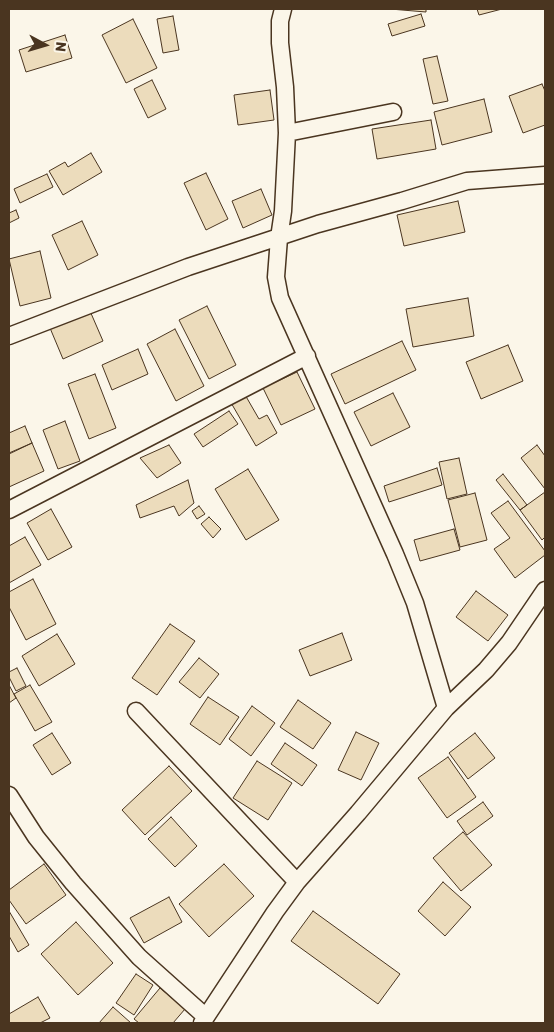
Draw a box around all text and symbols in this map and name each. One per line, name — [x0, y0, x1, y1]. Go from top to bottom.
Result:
north arrow — [20, 20, 70, 70]
text: N — [51, 41, 69, 53]

